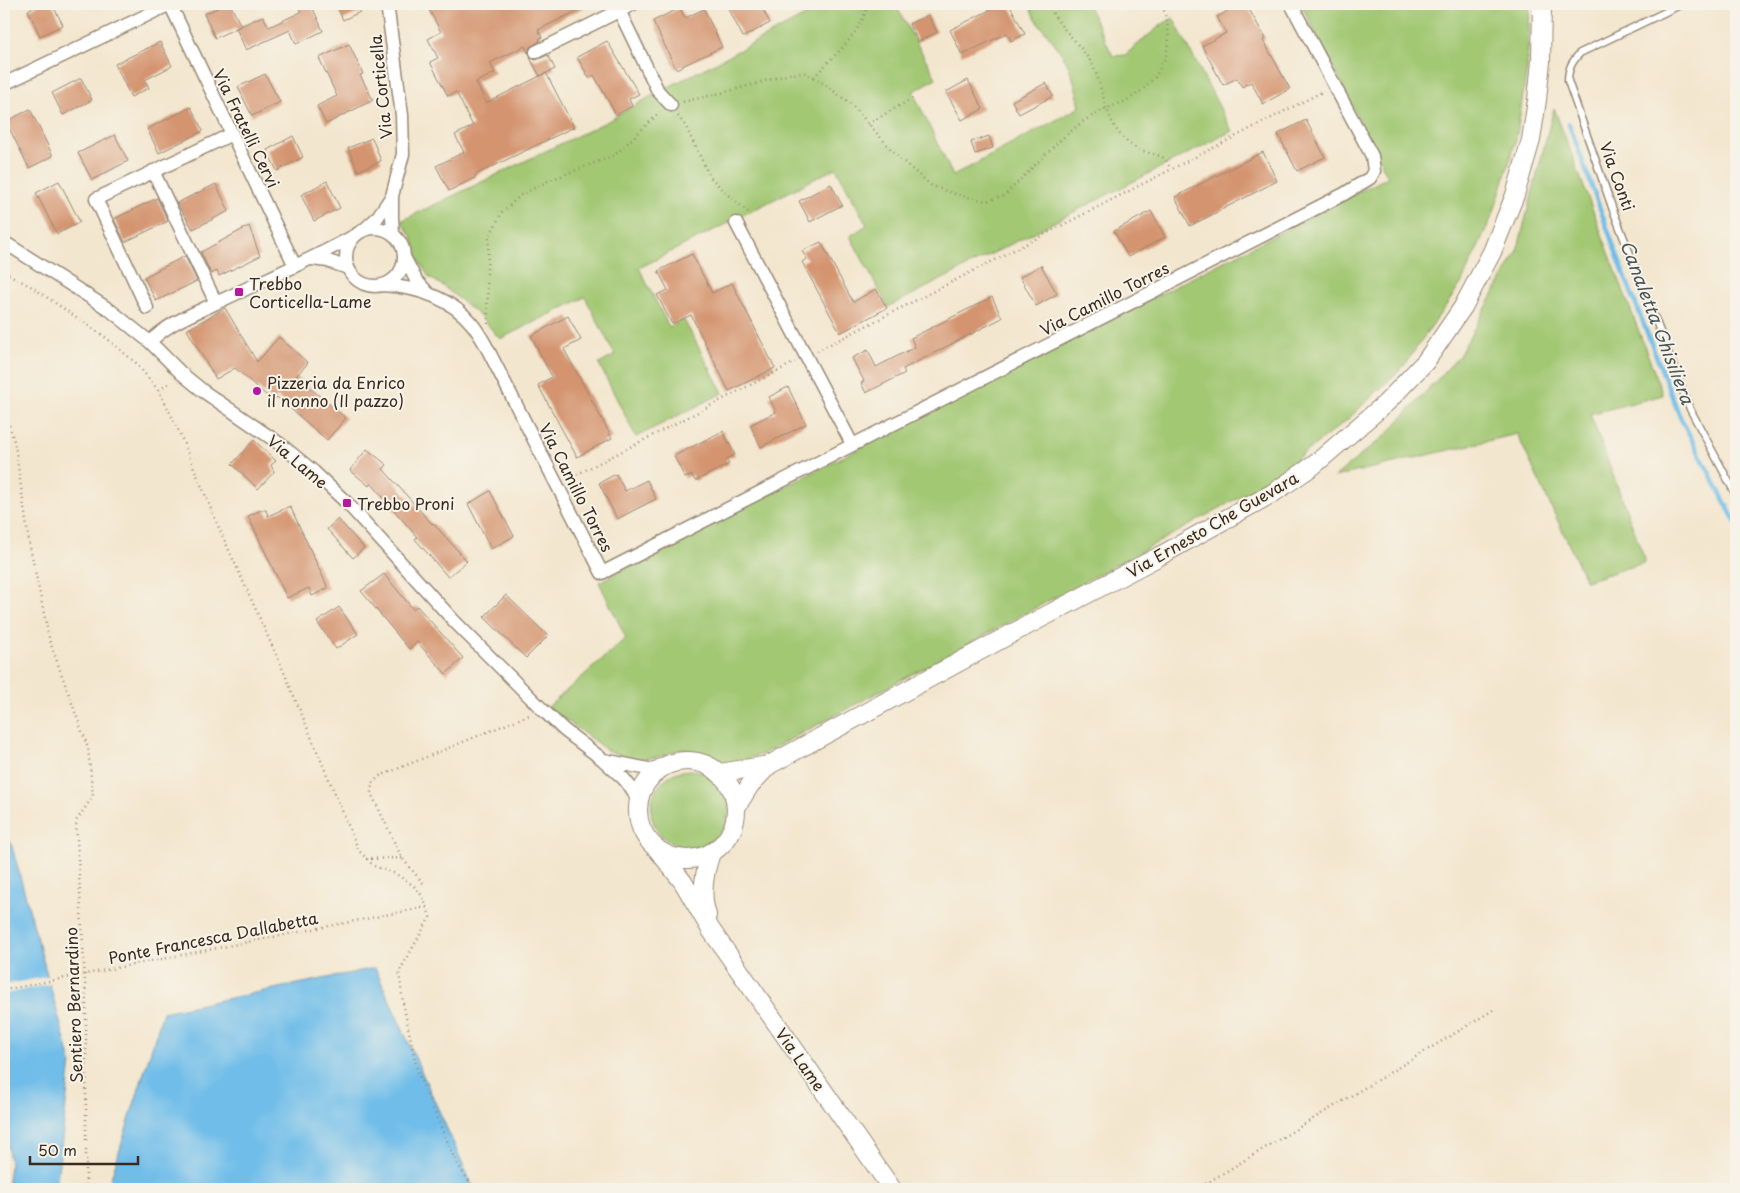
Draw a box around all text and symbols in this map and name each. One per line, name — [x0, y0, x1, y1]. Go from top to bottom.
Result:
street label: Via Corticella — [363, 34, 397, 140]
street label: Via Fratelli Cervi — [208, 64, 286, 192]
street label: Via Conti — [1594, 138, 1642, 214]
water label: Canaletta Ghisiliera — [1614, 236, 1702, 409]
street label: Via Camillo Torres — [1035, 255, 1173, 341]
place label: Trebbo Corticella-Lame — [249, 271, 371, 313]
marker: Trebbo Corticella-Lame — [233, 286, 245, 298]
place label: Pizzeria da Enrico il nonno (Il pazzo) — [267, 370, 405, 412]
marker: Pizzeria da Enrico il nonno (Il pazzo) — [251, 385, 263, 397]
street label: Via Camillo Torres — [534, 418, 620, 556]
street label: Via Lame — [263, 429, 333, 493]
street label: Via Ernesto Che Guevara — [1122, 465, 1302, 583]
place label: Trebbo Proni — [357, 491, 454, 515]
marker: Trebbo Proni — [341, 497, 353, 509]
street label: Ponte Francesca Dallabetta — [106, 905, 320, 969]
street label: Sentiero Bernardino — [58, 927, 88, 1083]
street label: Via Lame — [770, 1022, 832, 1096]
scale bar — [30, 1133, 138, 1165]
text: 50 m — [38, 1138, 77, 1161]

